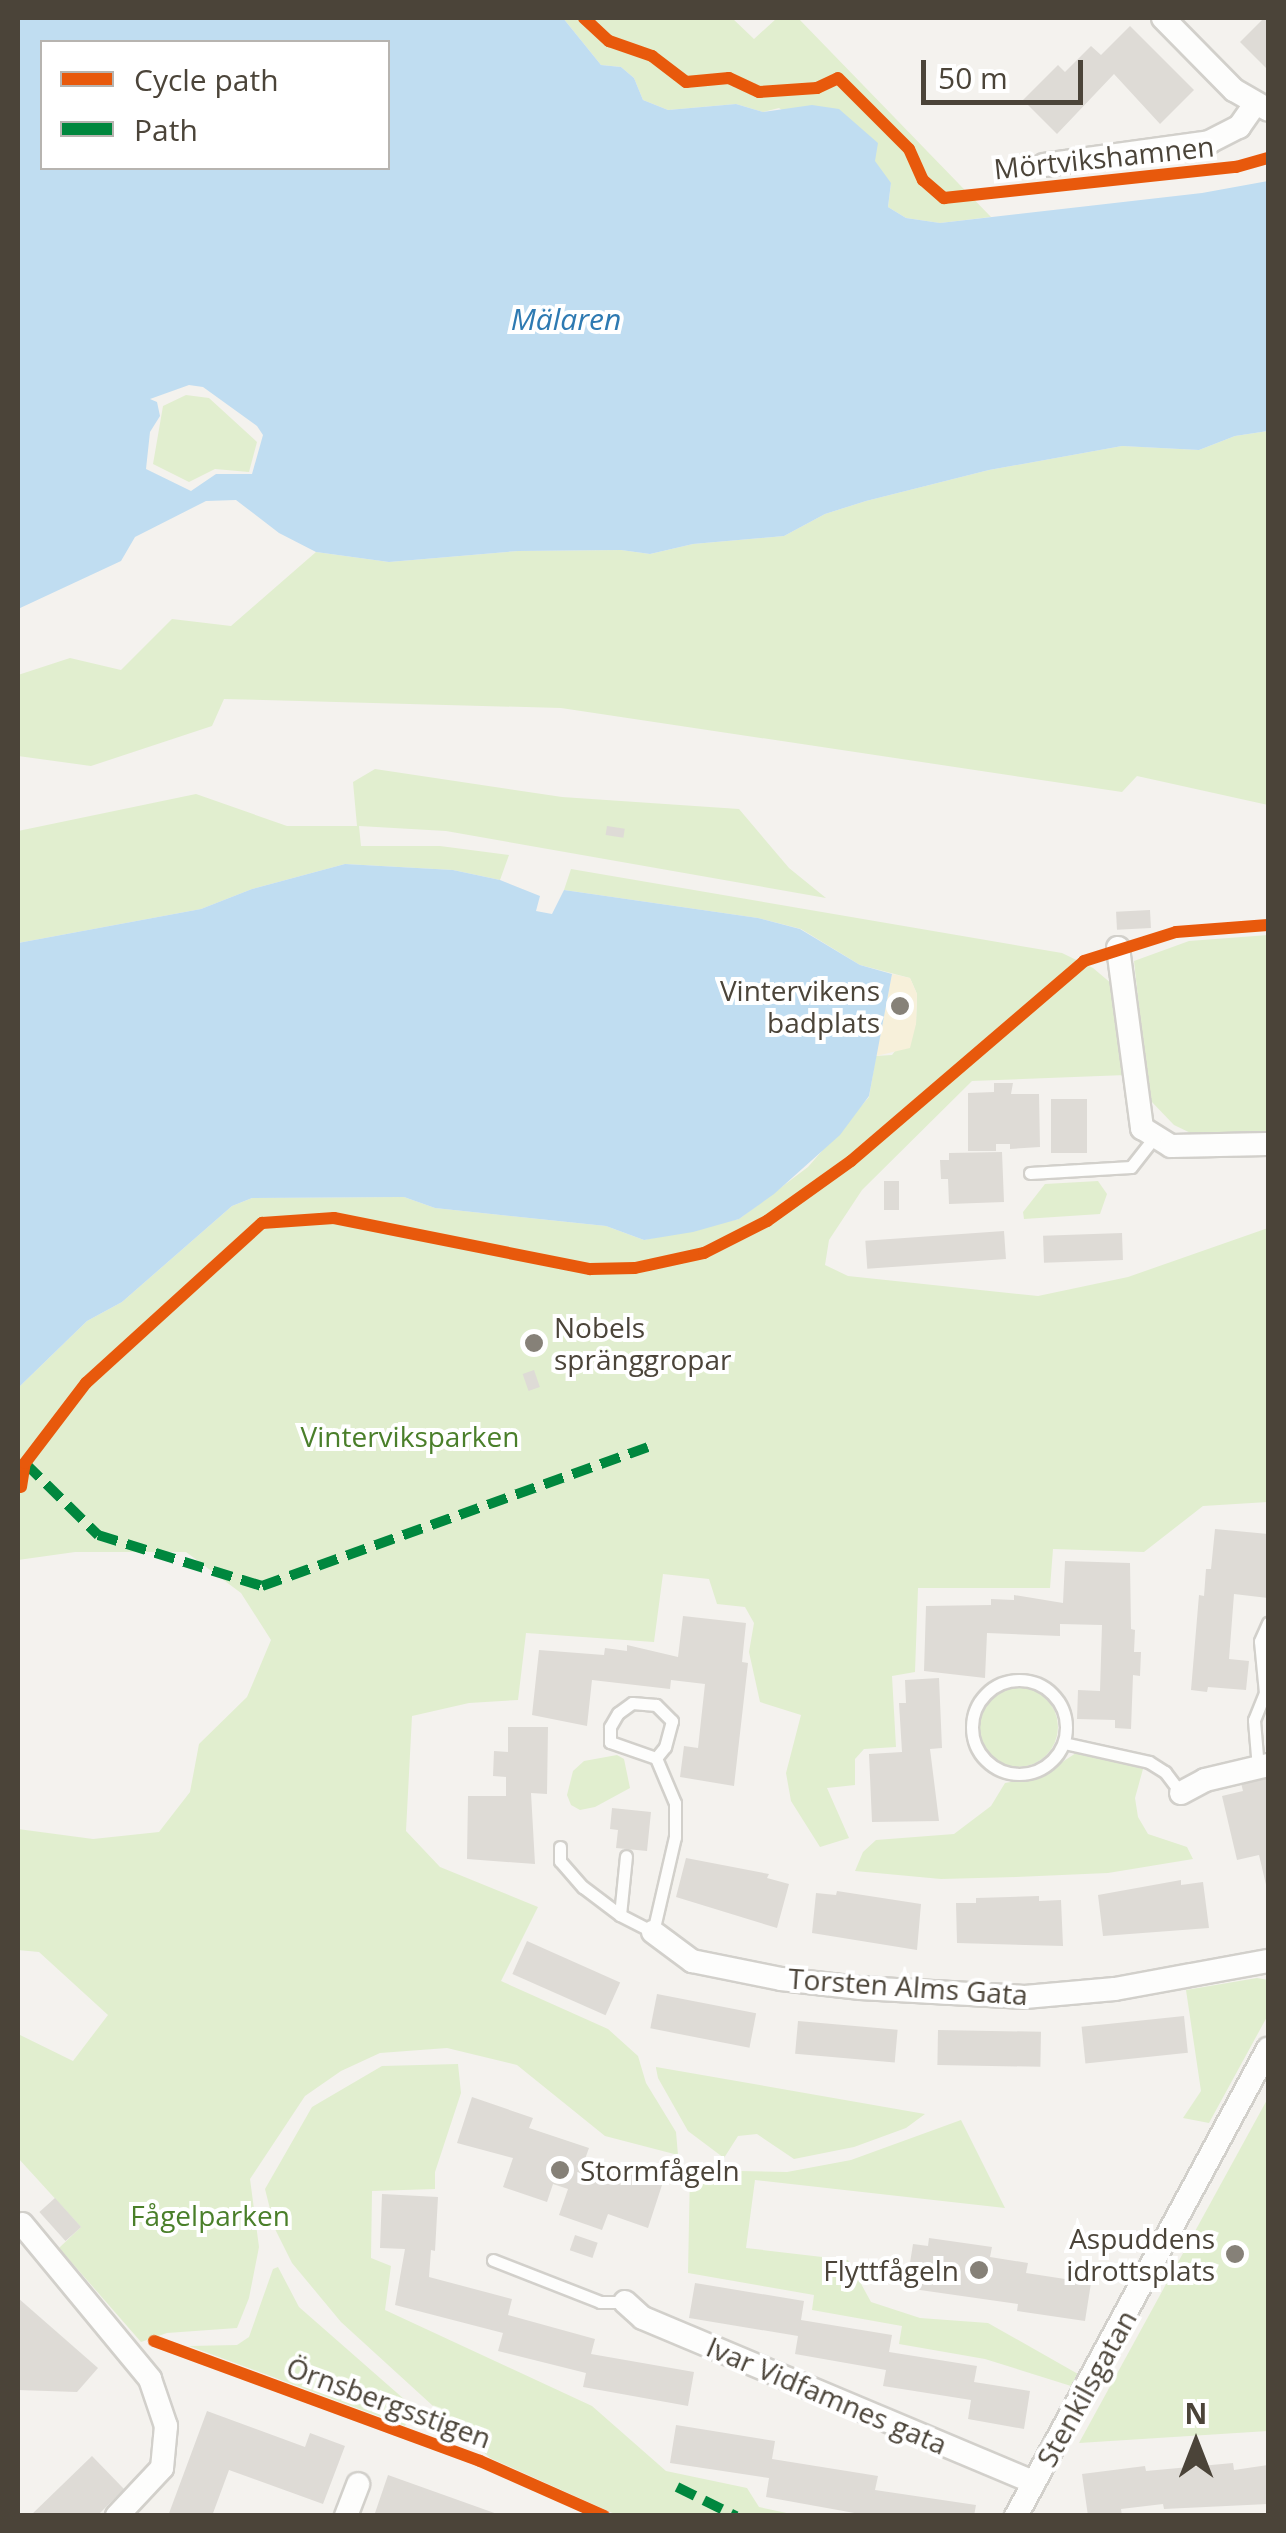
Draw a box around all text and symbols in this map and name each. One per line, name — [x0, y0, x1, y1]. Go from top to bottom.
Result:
legend — [40, 40, 390, 170]
scale bar — [926, 40, 1088, 102]
text: 50 m — [938, 57, 1008, 98]
text: Cycle path — [134, 59, 279, 100]
text: Path — [134, 109, 198, 150]
street label: Mörtvikshamnen — [992, 129, 1216, 185]
water label: Mälaren — [511, 301, 621, 337]
place label: Vintervikens badplats — [720, 973, 880, 1039]
marker: Vintervikens badplats — [889, 995, 911, 1017]
place label: Nobels spränggropar — [554, 1310, 731, 1376]
marker: Nobels spränggropar — [523, 1332, 545, 1354]
park label: Vinterviksparken — [301, 1419, 519, 1453]
street label: Torsten Alms Gata — [787, 1961, 1029, 2011]
place label: Stormfågeln — [580, 2153, 740, 2187]
marker: Stormfågeln — [549, 2159, 571, 2181]
park label: Fågelparken — [130, 2198, 290, 2232]
place label: Aspuddens idrottsplats — [1066, 2221, 1215, 2287]
marker: Aspuddens idrottsplats — [1224, 2243, 1246, 2265]
place label: Flyttfågeln — [823, 2253, 959, 2287]
marker: Flyttfågeln — [968, 2259, 990, 2281]
street label: Stenkilsgatan — [1029, 2304, 1143, 2472]
street label: Ivar Vidfamnes gata — [702, 2329, 952, 2461]
street label: Örnsbergsstigen — [282, 2349, 496, 2455]
north arrow — [1146, 2393, 1246, 2493]
text: N — [1185, 2394, 1207, 2432]

